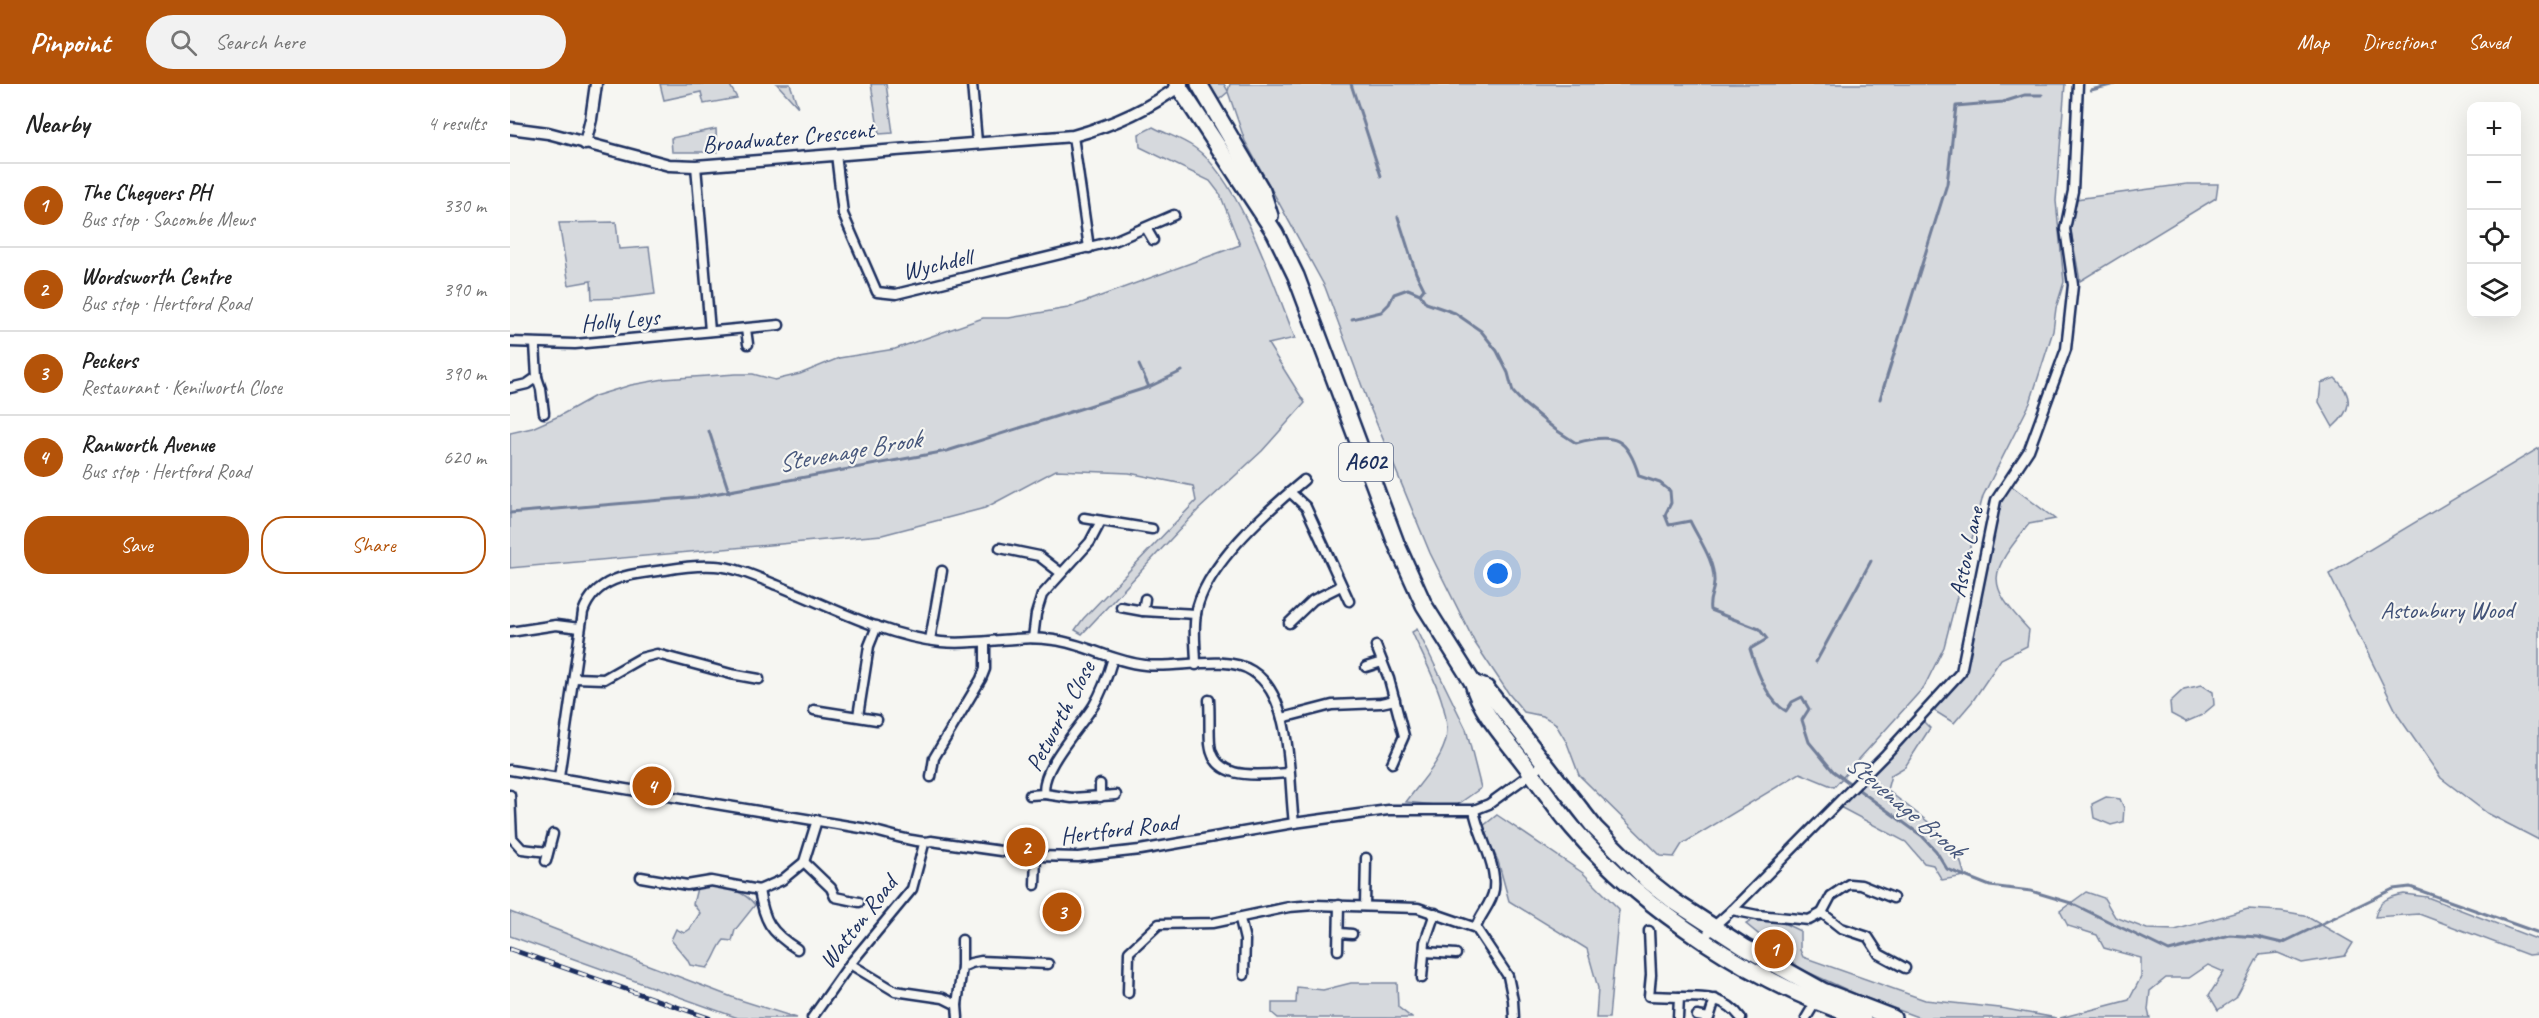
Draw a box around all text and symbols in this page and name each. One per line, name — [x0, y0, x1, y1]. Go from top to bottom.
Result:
search box — [146, 15, 566, 69]
text: Pinpoint — [30, 25, 110, 60]
icon: search — [167, 26, 200, 59]
text: Search here — [215, 28, 305, 56]
text: Map — [2297, 29, 2329, 55]
text: Directions — [2362, 29, 2435, 55]
text: Saved — [2468, 29, 2509, 55]
map controls — [2467, 102, 2521, 318]
button: + — [2467, 102, 2521, 156]
text: Nearby — [24, 107, 89, 140]
text: 4 results — [427, 111, 486, 136]
street label: Broadwater Crescent — [701, 114, 877, 159]
button: − — [2467, 156, 2521, 210]
text: The Chequers PH — [81, 179, 211, 207]
text: 1 — [39, 193, 48, 218]
text: 330 m — [443, 193, 486, 218]
text: Bus stop · Sacombe Mews — [81, 207, 255, 232]
button: locate — [2467, 210, 2521, 264]
street label: Wychdell — [899, 241, 979, 287]
text: Wordsworth Centre — [81, 263, 230, 291]
button: layers — [2467, 264, 2521, 318]
text: 2 — [39, 277, 48, 302]
text: 390 m — [443, 277, 486, 302]
text: Bus stop · Hertford Road — [81, 291, 251, 316]
street label: Holly Leys — [580, 301, 662, 338]
text: Peckers — [81, 347, 137, 375]
text: 3 — [39, 361, 48, 386]
text: 390 m — [443, 361, 486, 386]
text: Restaurant · Kenilworth Close — [81, 375, 282, 400]
water label: Stevenage Brook — [775, 421, 928, 480]
text: Ranworth Avenue — [81, 431, 214, 459]
road number: A602 — [1339, 443, 1393, 481]
text: 4 — [39, 445, 48, 470]
text: 620 m — [443, 445, 486, 470]
text: Bus stop · Hertford Road — [81, 459, 251, 484]
street label: Aston Lane — [1942, 502, 1991, 600]
button: Save — [24, 516, 249, 574]
button: Share — [261, 516, 486, 574]
your location — [1483, 559, 1512, 588]
park label: Astonbury Wood — [2381, 595, 2517, 625]
street label: Petworth Close — [1018, 654, 1103, 776]
water label: Stevenage Brook — [1839, 747, 1975, 869]
pin: 4 — [632, 764, 672, 808]
street label: Hertford Road — [1058, 806, 1183, 851]
pin: 2 — [1006, 824, 1046, 870]
street label: Watton Road — [812, 867, 906, 974]
pin: 3 — [1042, 890, 1082, 934]
pin: 1 — [1754, 926, 1794, 972]

